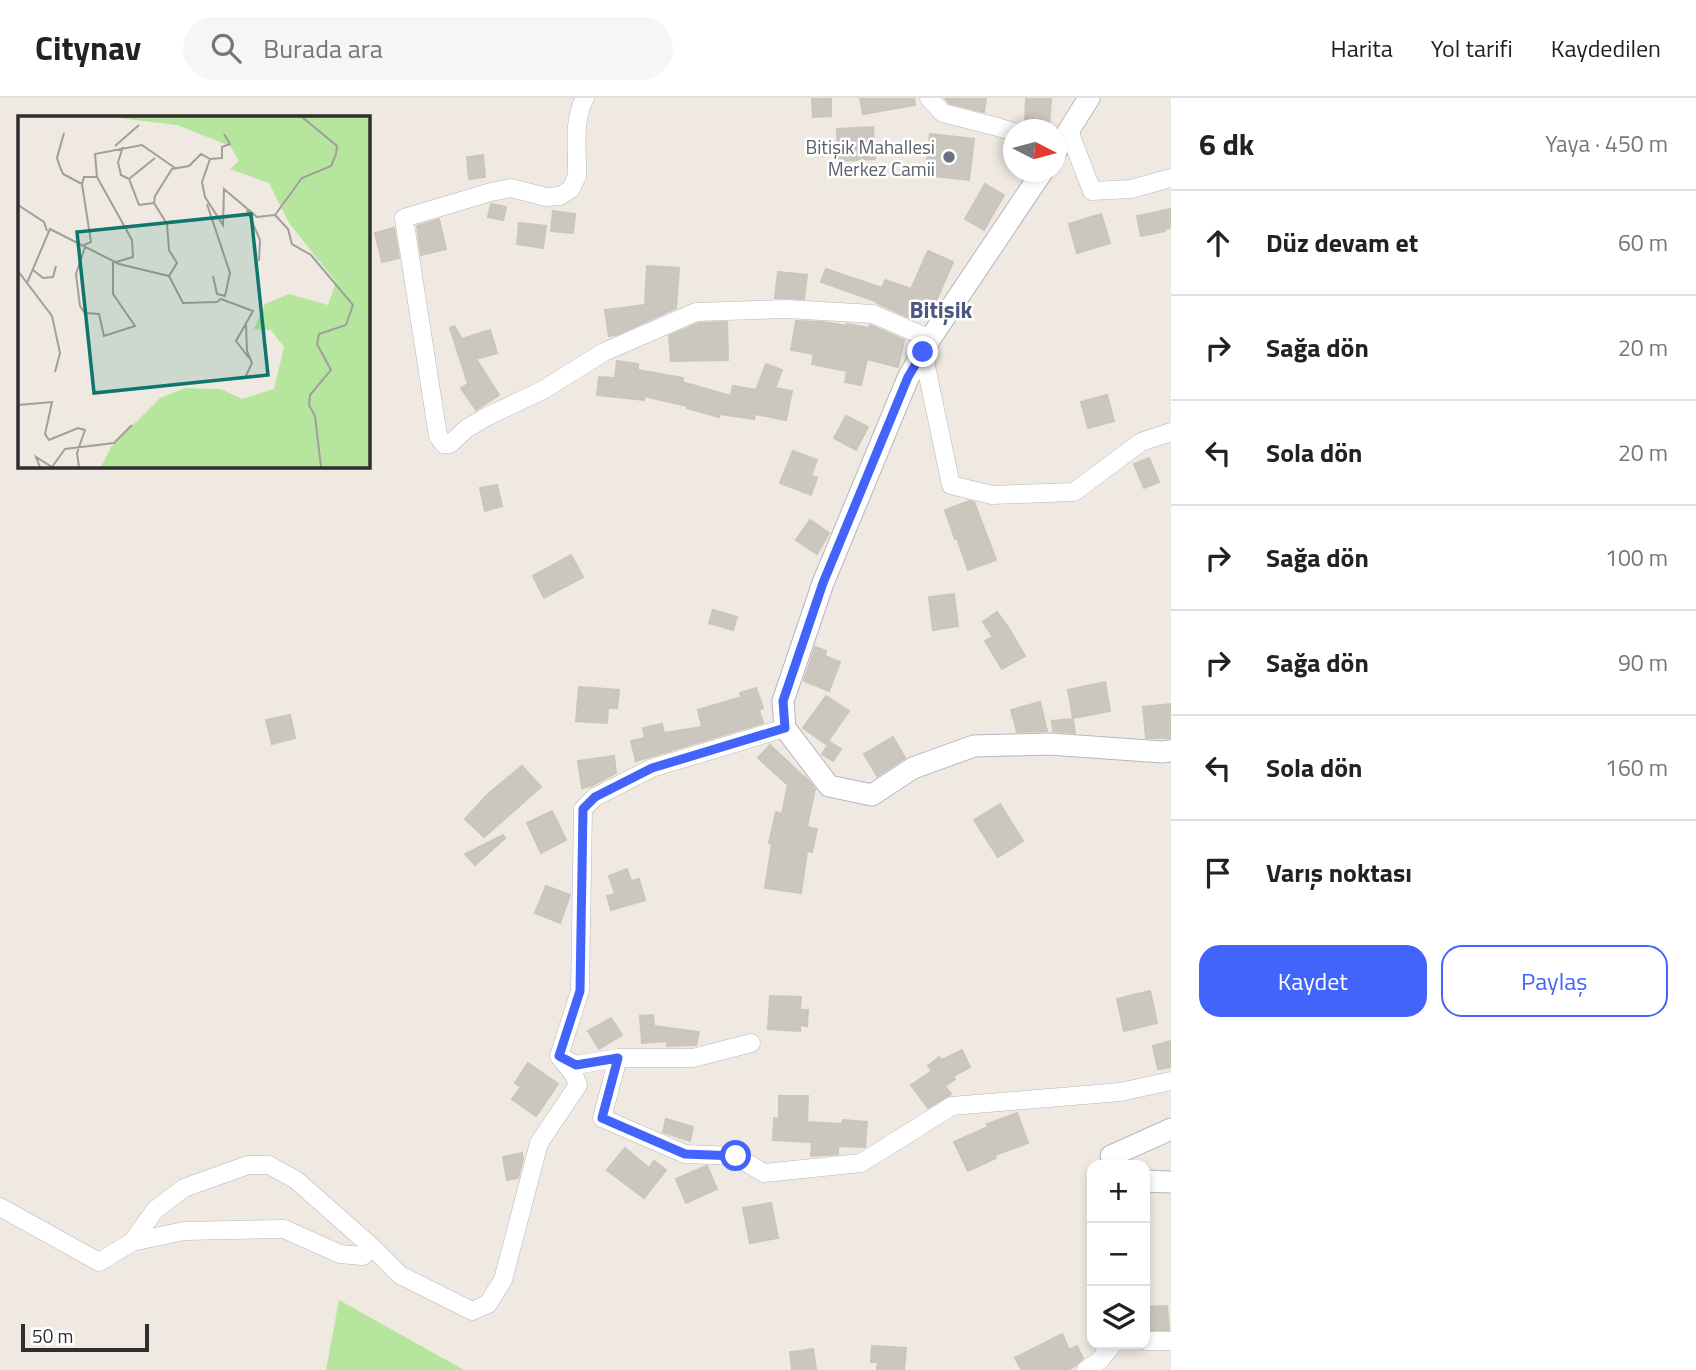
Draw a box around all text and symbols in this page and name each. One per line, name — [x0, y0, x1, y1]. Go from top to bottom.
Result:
search box — [183, 17, 673, 80]
text: Citynav — [35, 23, 141, 73]
icon: search — [207, 29, 245, 67]
text: Burada ara — [263, 29, 383, 68]
text: Harita — [1331, 30, 1393, 66]
text: Yol tarifi — [1431, 30, 1513, 66]
text: Kaydedilen — [1551, 30, 1661, 66]
inset map — [18, 116, 369, 467]
north arrow — [1003, 119, 1066, 182]
text: 6 dk — [1199, 121, 1254, 167]
text: Yaya · 450 m — [1545, 126, 1668, 161]
place label: Bitişik Mahallesi Merkez Camii — [805, 132, 935, 183]
marker: Bitişik Mahallesi Merkez Camii — [941, 149, 957, 165]
text: Düz devam et — [1266, 223, 1418, 262]
icon: ahead — [1199, 224, 1237, 262]
text: 60 m — [1618, 225, 1668, 260]
district label: Bitişik — [910, 292, 973, 327]
text: Sağa dön — [1266, 328, 1369, 367]
icon: right — [1199, 329, 1237, 367]
text: 20 m — [1618, 330, 1668, 365]
route end — [907, 336, 938, 367]
text: Sola dön — [1266, 433, 1363, 472]
icon: left — [1199, 434, 1237, 472]
text: 20 m — [1618, 435, 1668, 470]
text: Sağa dön — [1266, 538, 1369, 577]
icon: right — [1199, 539, 1237, 577]
text: 100 m — [1605, 540, 1668, 575]
text: Sağa dön — [1266, 643, 1369, 682]
icon: right — [1199, 644, 1237, 682]
text: 90 m — [1618, 645, 1668, 680]
text: Sola dön — [1266, 748, 1363, 787]
icon: left — [1199, 749, 1237, 787]
text: 160 m — [1605, 750, 1668, 785]
text: Varış noktası — [1266, 853, 1412, 892]
icon: arrive — [1199, 854, 1237, 892]
button: Kaydet — [1199, 945, 1427, 1017]
button: Paylaş — [1441, 945, 1668, 1017]
route start — [720, 1140, 751, 1171]
map controls — [1087, 1160, 1150, 1349]
button: + — [1087, 1160, 1150, 1223]
button: − — [1087, 1223, 1150, 1286]
button: layers — [1087, 1286, 1150, 1349]
scale bar — [21, 1321, 149, 1353]
text: 50 m — [32, 1321, 73, 1350]

